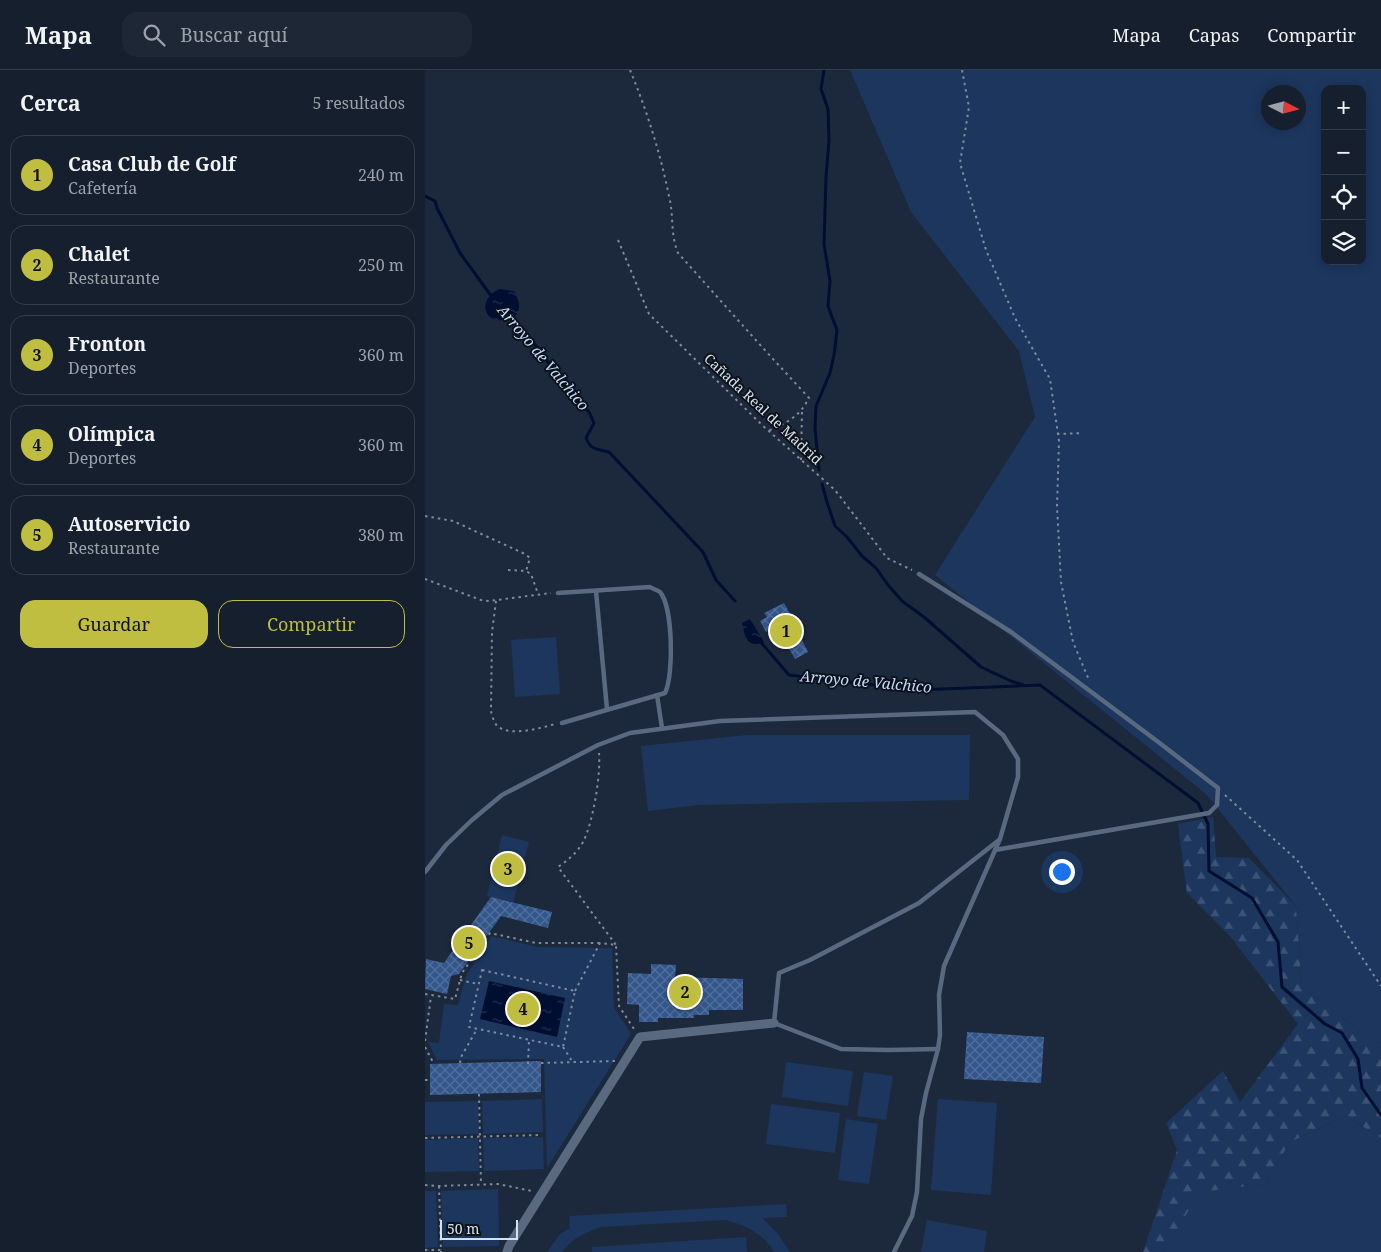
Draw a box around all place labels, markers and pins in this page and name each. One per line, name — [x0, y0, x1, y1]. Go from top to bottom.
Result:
pin: 1 — [770, 612, 802, 650]
pin: 3 — [492, 850, 524, 888]
pin: 5 — [453, 924, 485, 962]
pin: 2 — [669, 973, 701, 1011]
pin: 4 — [507, 990, 539, 1028]

